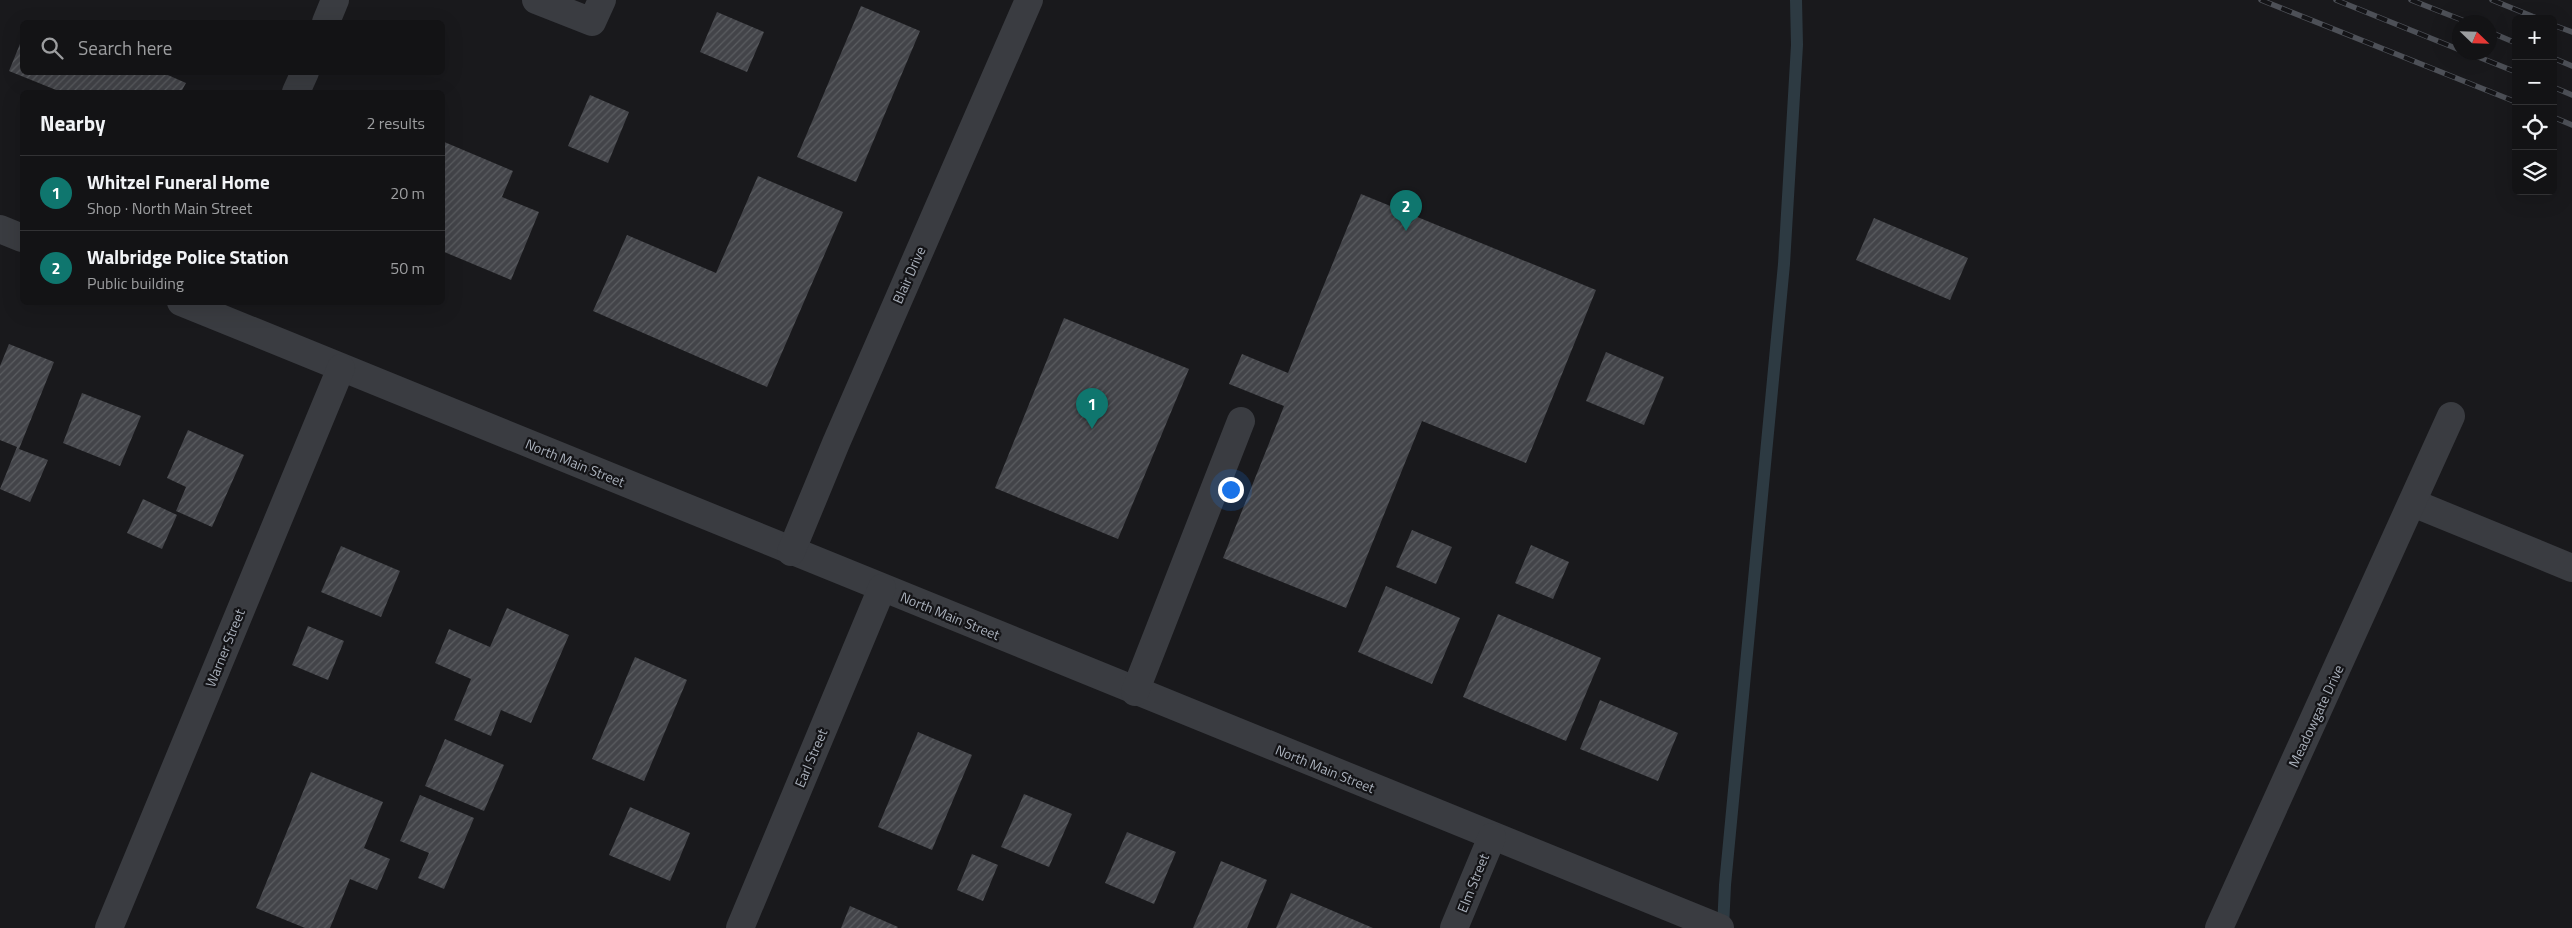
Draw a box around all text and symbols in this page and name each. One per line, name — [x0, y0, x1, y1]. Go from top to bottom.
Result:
north arrow — [2452, 15, 2497, 60]
map controls — [2512, 15, 2557, 195]
button: + — [2512, 15, 2557, 60]
search box — [20, 20, 445, 75]
text: Search here — [78, 33, 172, 62]
icon: search — [38, 34, 66, 62]
button: − — [2512, 60, 2557, 105]
button: locate — [2512, 105, 2557, 150]
text: Nearby — [40, 107, 105, 139]
text: 2 results — [366, 111, 425, 135]
button: layers — [2512, 150, 2557, 195]
text: Whitzel Funeral Home — [87, 167, 270, 196]
text: 1 — [52, 181, 60, 205]
text: 20 m — [390, 181, 425, 205]
pin: 2 — [1390, 190, 1422, 231]
text: Shop · North Main Street — [87, 196, 252, 220]
text: Walbridge Police Station — [87, 242, 289, 271]
street label: Blair Drive — [887, 243, 930, 307]
text: 2 — [52, 256, 60, 280]
text: 50 m — [390, 256, 425, 280]
text: Public building — [87, 271, 184, 295]
pin: 1 — [1076, 388, 1108, 429]
street label: North Main Street — [522, 433, 628, 492]
your location — [1218, 477, 1244, 503]
street label: North Main Street — [897, 586, 1003, 645]
street label: Warner Street — [199, 605, 250, 690]
street label: Meadowgate Drive — [2283, 661, 2349, 771]
street label: Earl Street — [789, 725, 832, 790]
street label: North Main Street — [1272, 739, 1378, 798]
street label: Elm Street — [1451, 850, 1494, 915]

